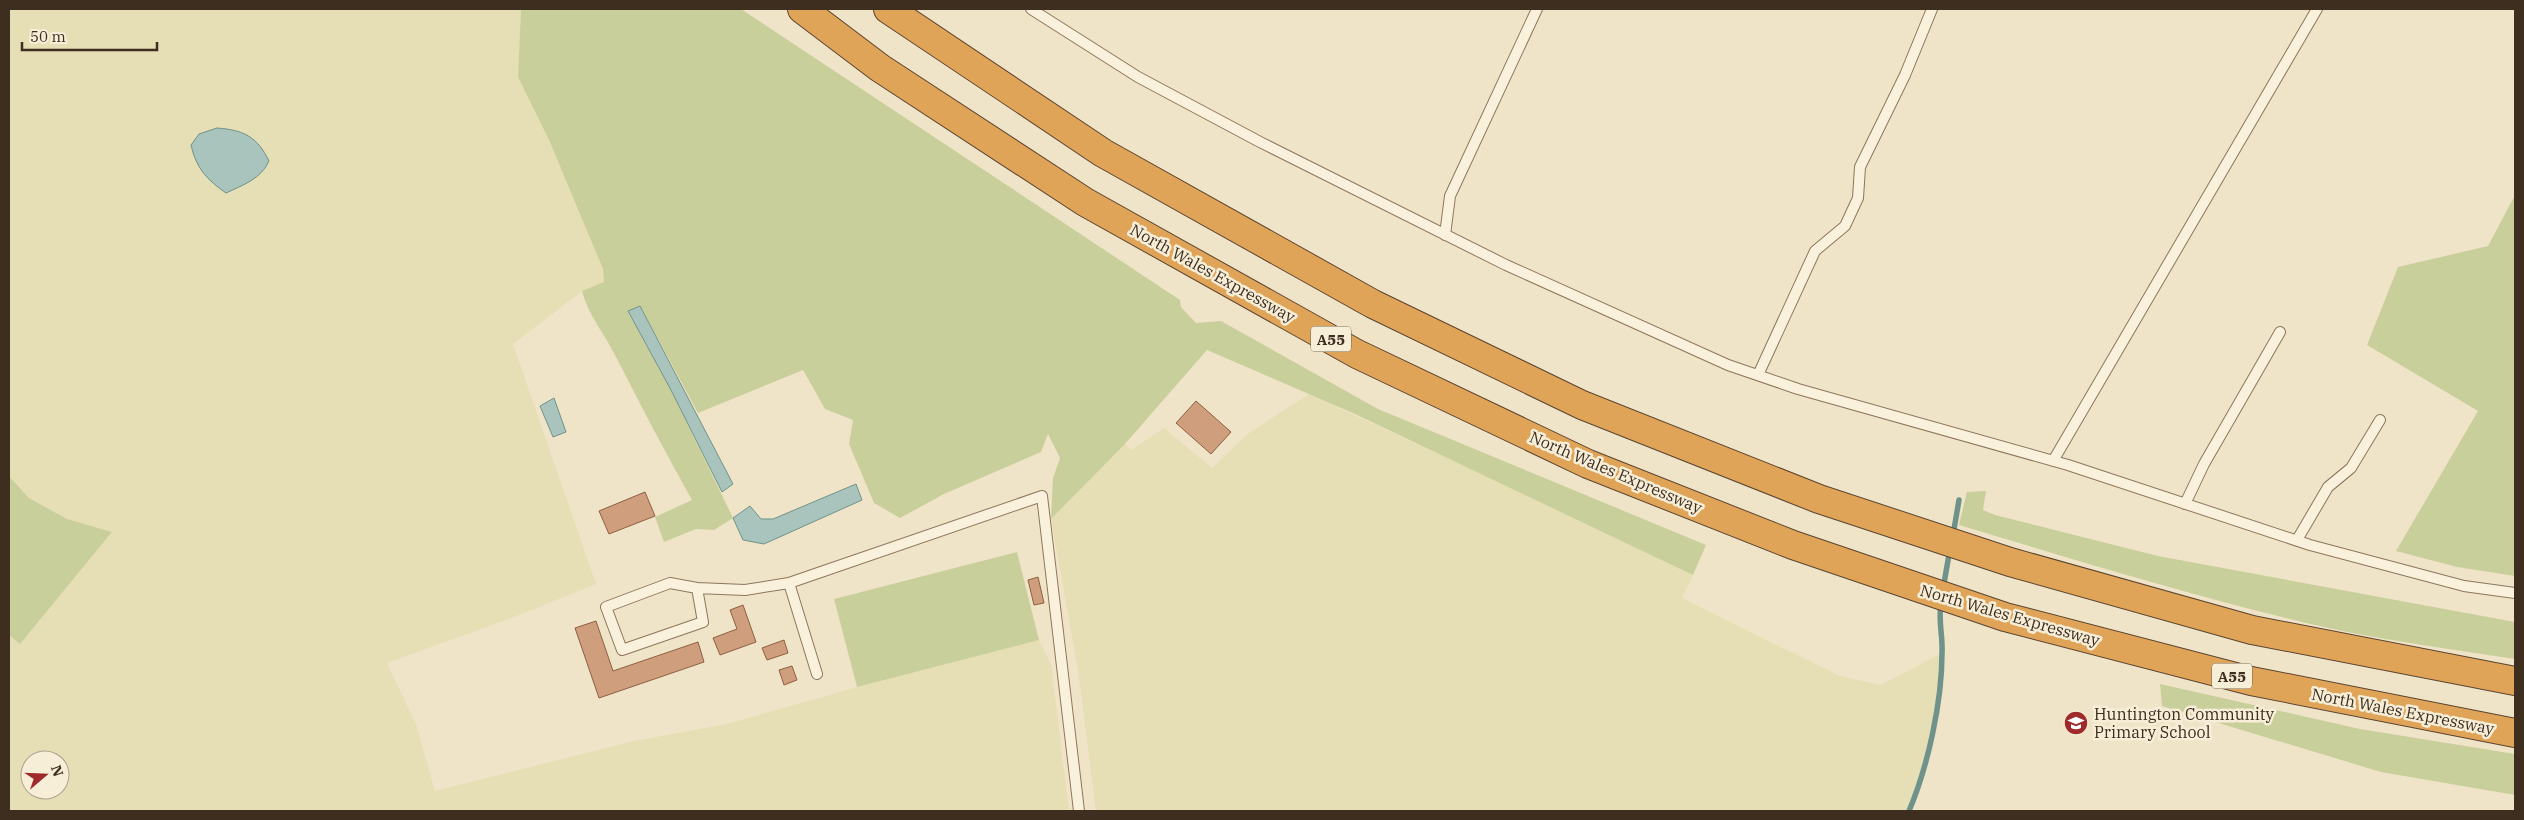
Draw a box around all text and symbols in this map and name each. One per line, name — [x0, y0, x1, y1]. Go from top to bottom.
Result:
scale bar — [22, 20, 158, 52]
text: 50 m — [30, 27, 66, 46]
street label: North Wales Expressway — [1127, 219, 1299, 327]
road number: A55 — [1311, 326, 1351, 352]
street label: North Wales Expressway — [1527, 427, 1706, 518]
street label: North Wales Expressway — [1918, 580, 2102, 650]
road number: A55 — [2212, 664, 2252, 688]
street label: North Wales Expressway — [2310, 683, 2497, 739]
place label: Huntington Community Primary School — [2094, 704, 2275, 742]
school or university icon: Huntington Community Primary School — [2063, 710, 2089, 736]
north arrow — [20, 750, 70, 800]
text: N — [47, 763, 68, 779]

